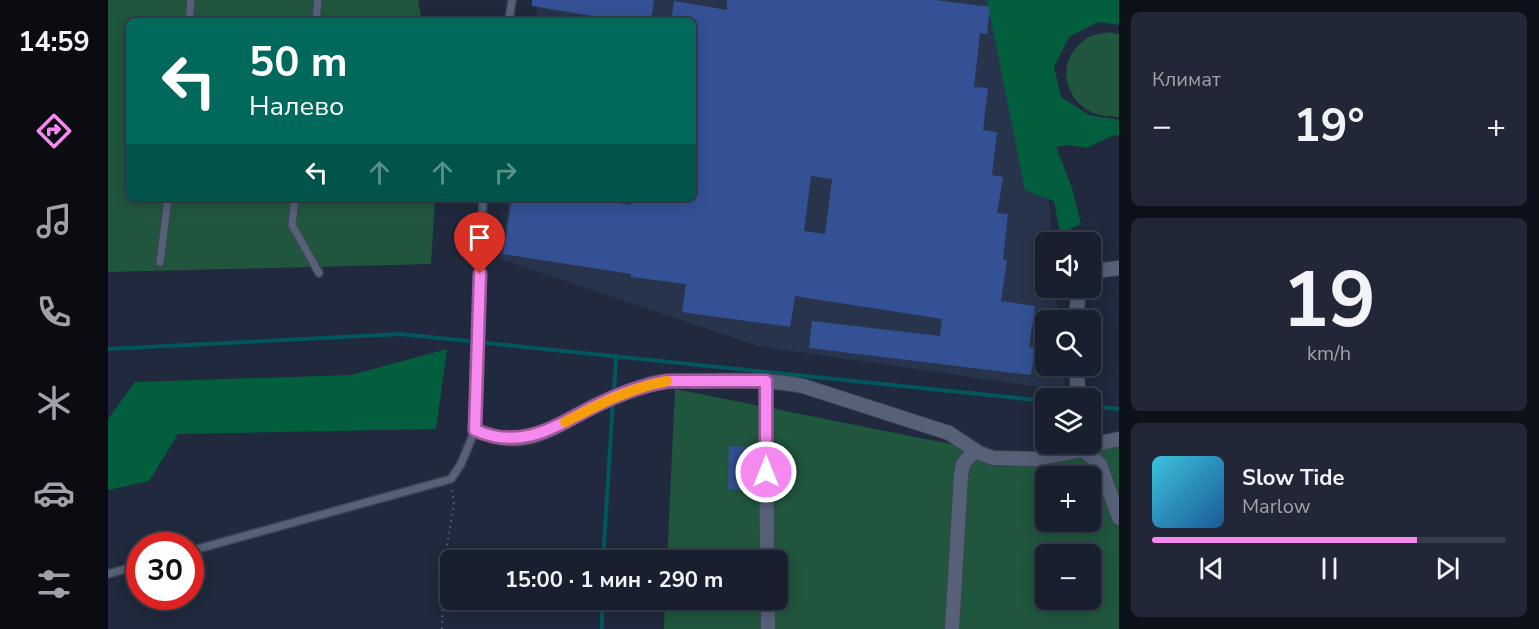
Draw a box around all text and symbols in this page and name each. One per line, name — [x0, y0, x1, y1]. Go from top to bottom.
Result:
text: 14:59 — [18, 24, 90, 61]
text: 50 m — [249, 34, 348, 91]
icon: left — [150, 42, 228, 120]
text: Климат — [1152, 66, 1221, 93]
text: Налево — [249, 88, 344, 125]
text: 19° — [1293, 96, 1365, 157]
text: − — [1152, 104, 1172, 149]
text: + — [1486, 104, 1506, 149]
icon: directions — [33, 110, 75, 152]
icon: left — [300, 156, 333, 189]
icon: ahead — [363, 156, 396, 189]
icon: ahead — [426, 156, 459, 189]
icon: right — [489, 156, 522, 189]
icon: music — [33, 200, 75, 242]
pin — [454, 212, 505, 274]
icon: arrive — [463, 221, 496, 254]
map controls — [1035, 232, 1101, 610]
button: sound — [1035, 232, 1101, 298]
text: 19 — [1282, 247, 1376, 354]
icon: phone — [33, 291, 75, 333]
button: search — [1035, 310, 1101, 376]
text: km/h — [1307, 340, 1351, 367]
icon: climate — [33, 382, 75, 424]
button: layers — [1035, 388, 1101, 454]
position arrow — [734, 440, 798, 504]
text: Slow Tide — [1242, 463, 1344, 493]
button: + — [1035, 466, 1101, 532]
icon: car — [33, 472, 75, 514]
text: Marlow — [1242, 493, 1310, 520]
speed limit sign: 30 — [126, 532, 204, 610]
button: − — [1035, 544, 1101, 610]
icon: previous — [1195, 552, 1228, 585]
icon: pause — [1313, 552, 1346, 585]
icon: next — [1431, 552, 1464, 585]
icon: filters — [33, 563, 75, 605]
text: 15:00 · 1 мин · 290 m — [505, 565, 723, 595]

